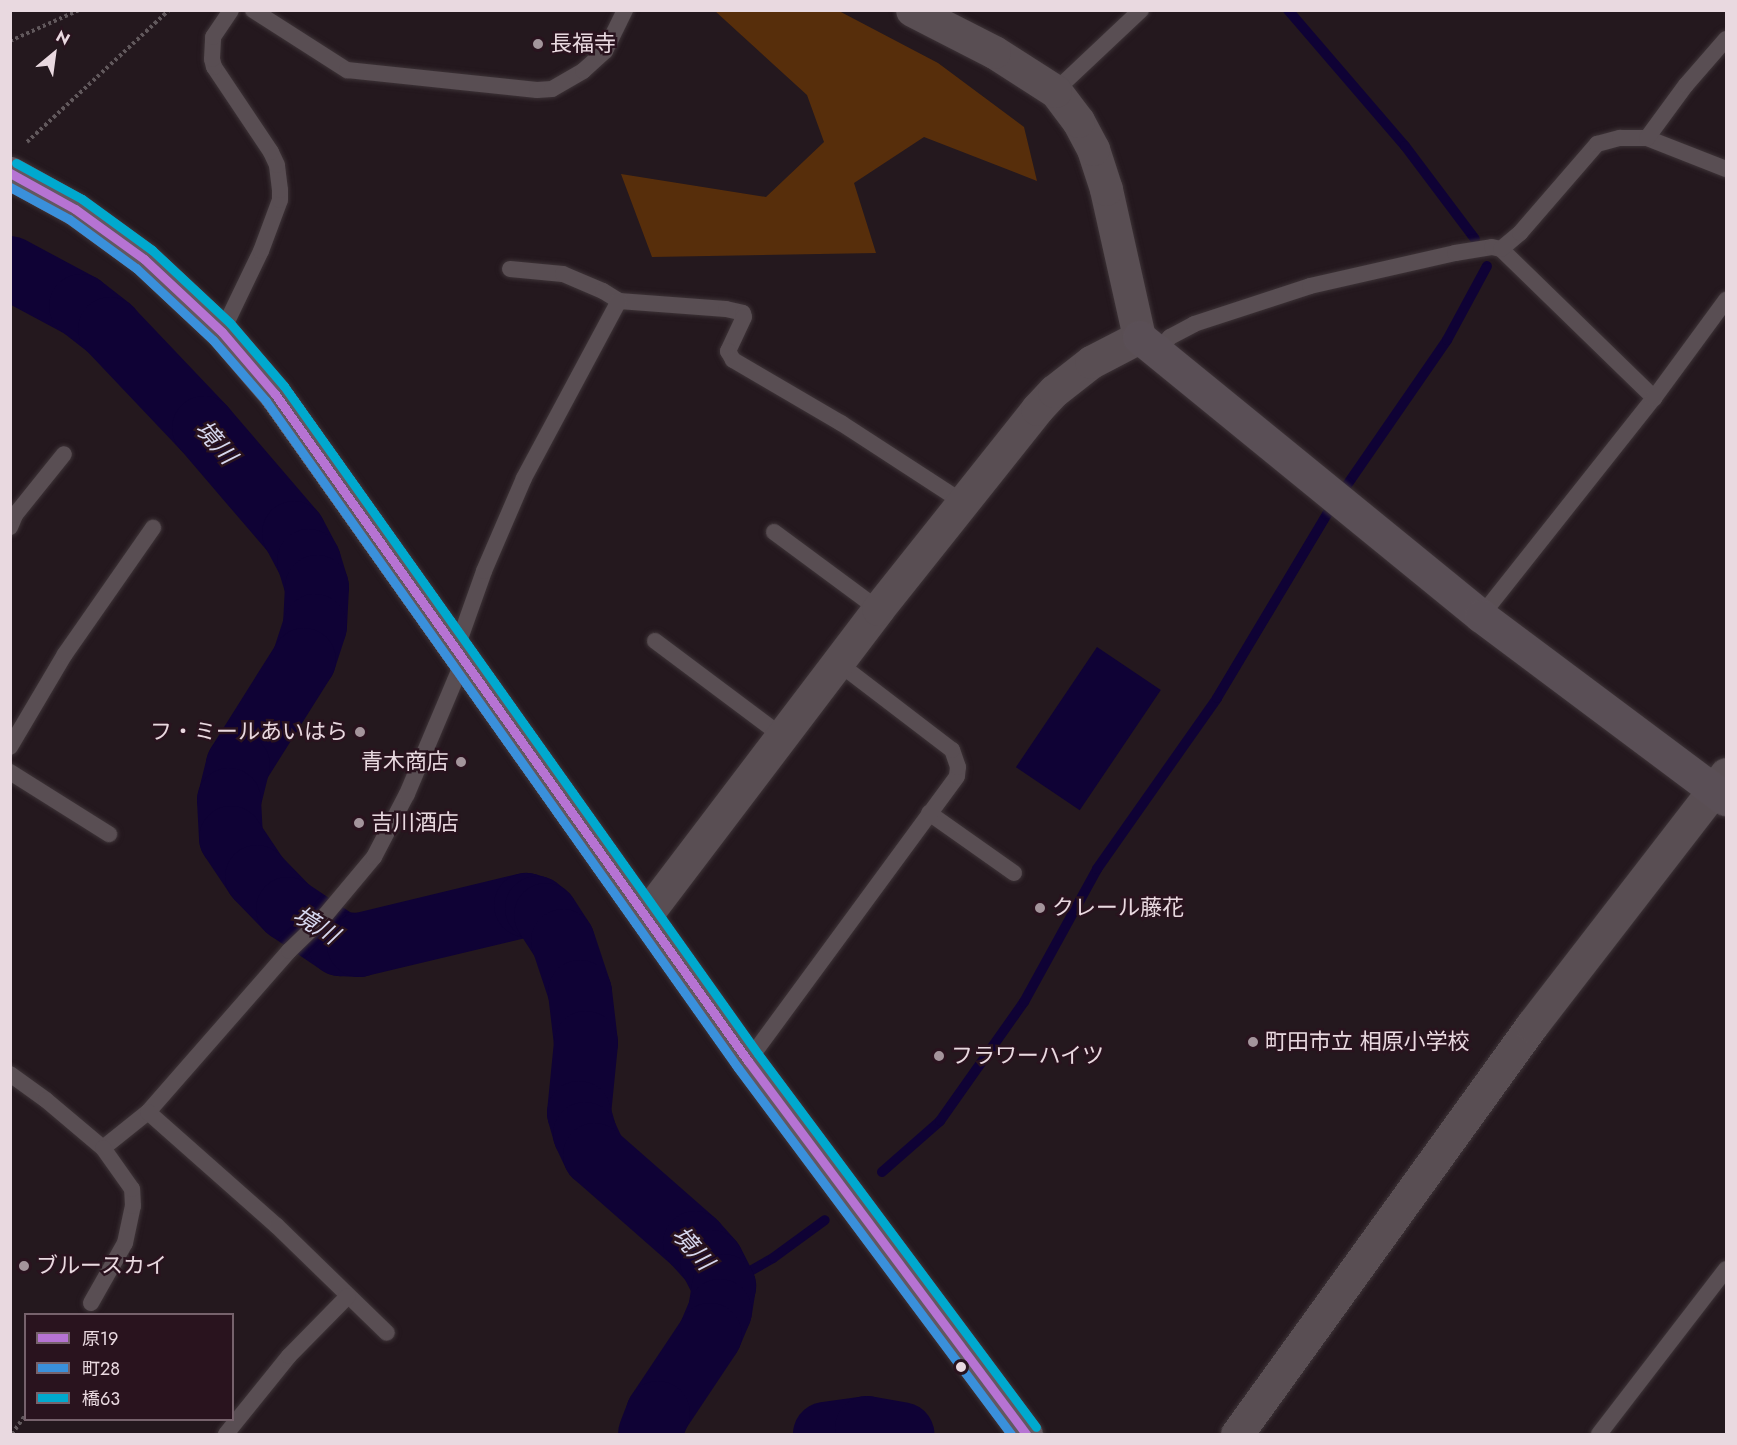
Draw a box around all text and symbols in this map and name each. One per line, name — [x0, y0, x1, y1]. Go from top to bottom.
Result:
north arrow — [24, 24, 84, 84]
text: N — [52, 25, 74, 51]
place label: 長福寺 — [550, 31, 616, 57]
marker: 長福寺 — [531, 37, 545, 51]
water label: 境川 — [189, 414, 243, 470]
place label: フ・ミールあいはら — [150, 719, 348, 745]
marker: フ・ミールあいはら — [353, 725, 367, 739]
place label: 青木商店 — [361, 749, 449, 775]
marker: 青木商店 — [454, 755, 468, 769]
place label: 吉川酒店 — [371, 810, 459, 836]
marker: 吉川酒店 — [352, 816, 366, 830]
place label: クレール藤花 — [1052, 895, 1184, 921]
water label: 境川 — [288, 900, 344, 950]
marker: クレール藤花 — [1033, 901, 1047, 915]
place label: 町田市立 相原小学校 — [1265, 1029, 1470, 1055]
marker: 町田市立 相原小学校 — [1246, 1035, 1260, 1049]
place label: フラワーハイツ — [951, 1043, 1105, 1069]
marker: フラワーハイツ — [932, 1049, 946, 1063]
water label: 境川 — [666, 1220, 720, 1276]
place label: ブルースカイ — [36, 1253, 168, 1279]
marker: ブルースカイ — [17, 1259, 31, 1273]
legend — [24, 1313, 234, 1421]
text: 原19 — [82, 1326, 118, 1352]
text: 町28 — [82, 1356, 120, 1382]
unlabelled marker — [955, 1361, 967, 1373]
text: 橋63 — [82, 1386, 120, 1412]

